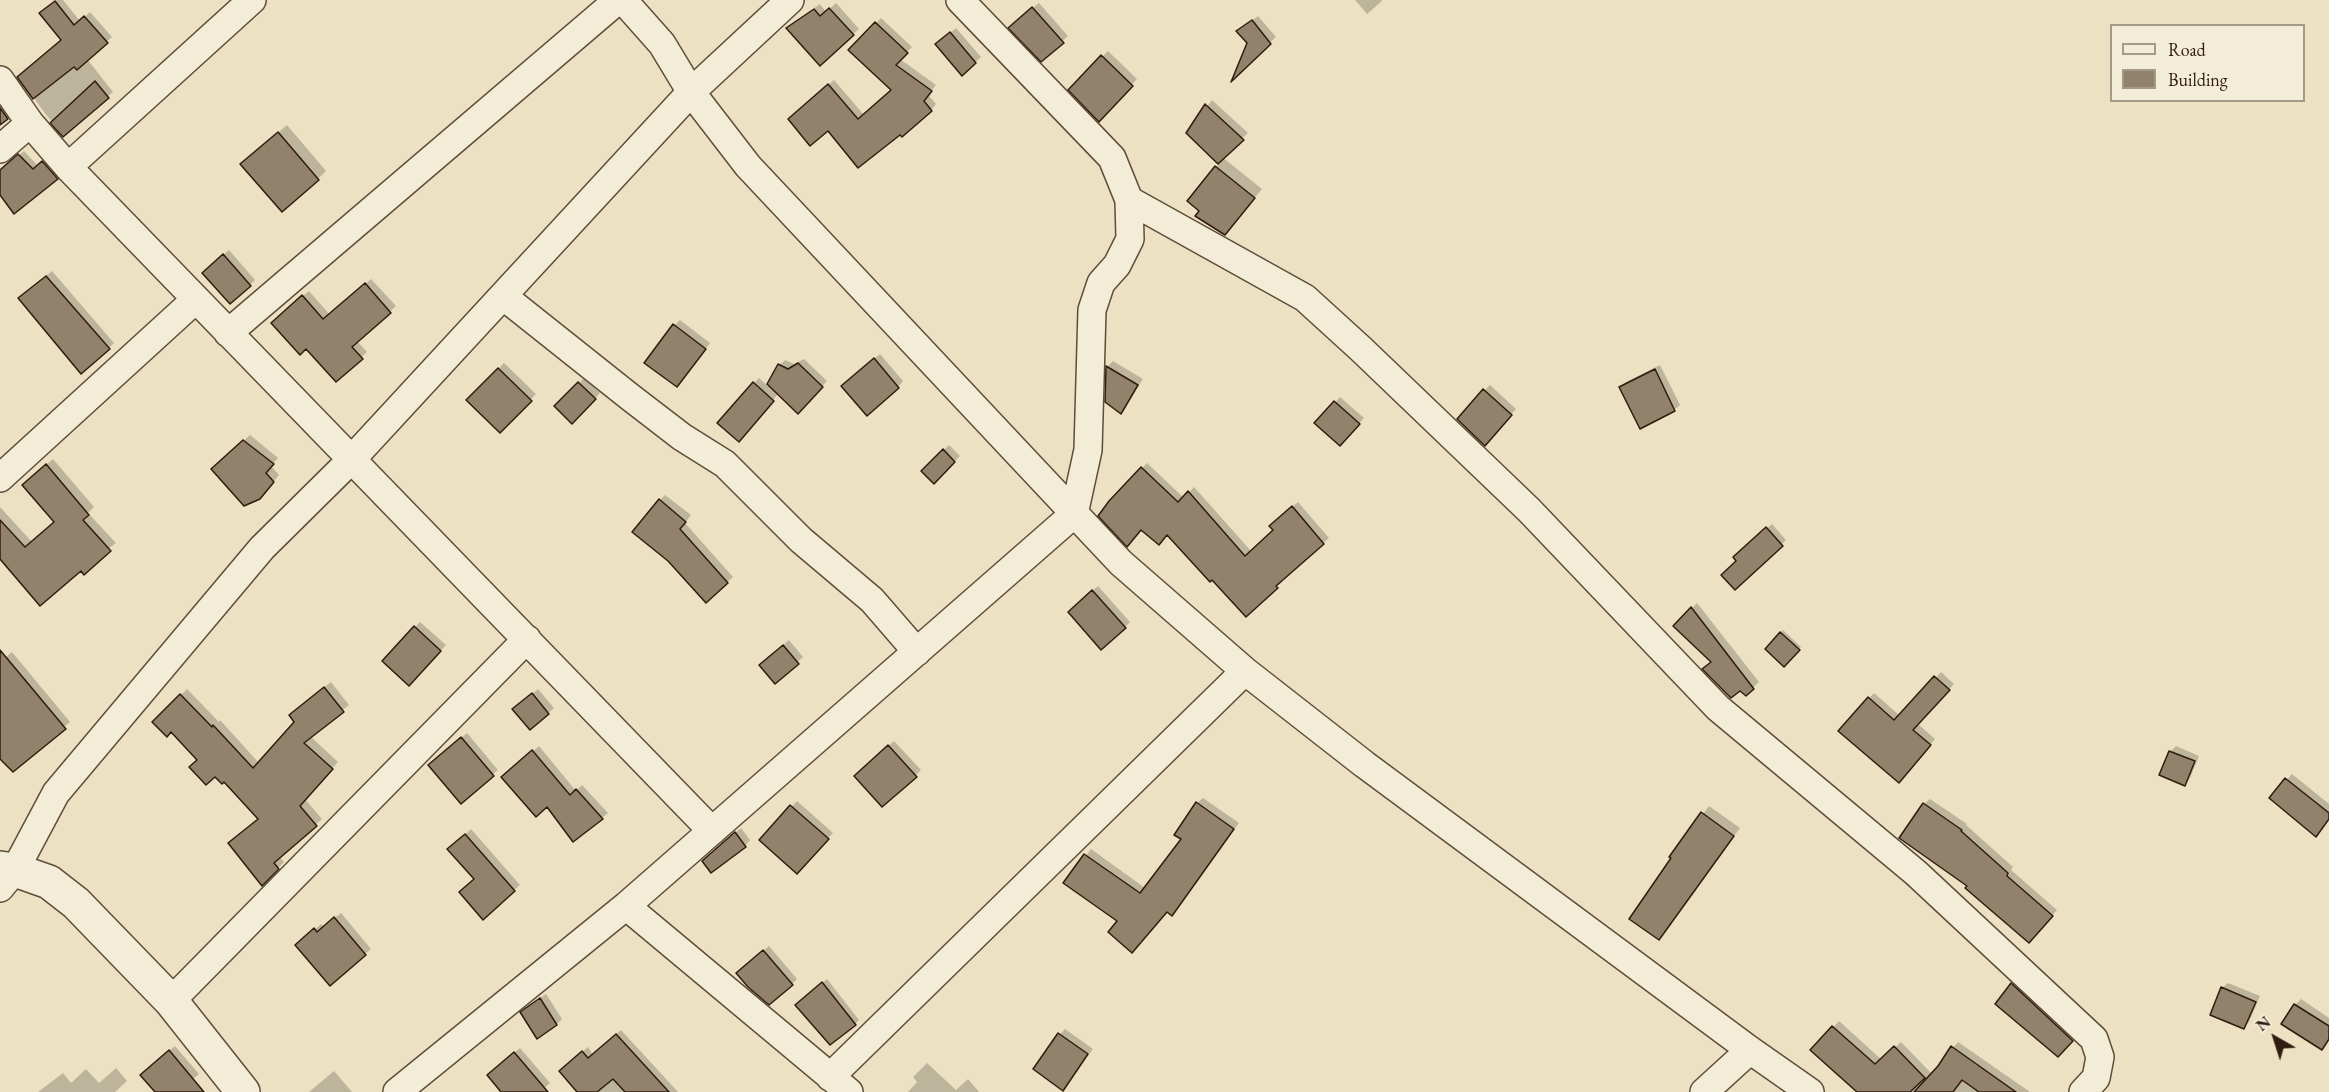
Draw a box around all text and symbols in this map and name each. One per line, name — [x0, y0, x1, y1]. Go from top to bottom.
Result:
legend — [2110, 24, 2305, 102]
text: Road — [2168, 38, 2206, 61]
text: Building — [2168, 68, 2228, 91]
north arrow — [2245, 1008, 2305, 1068]
text: N — [2252, 1011, 2275, 1036]

